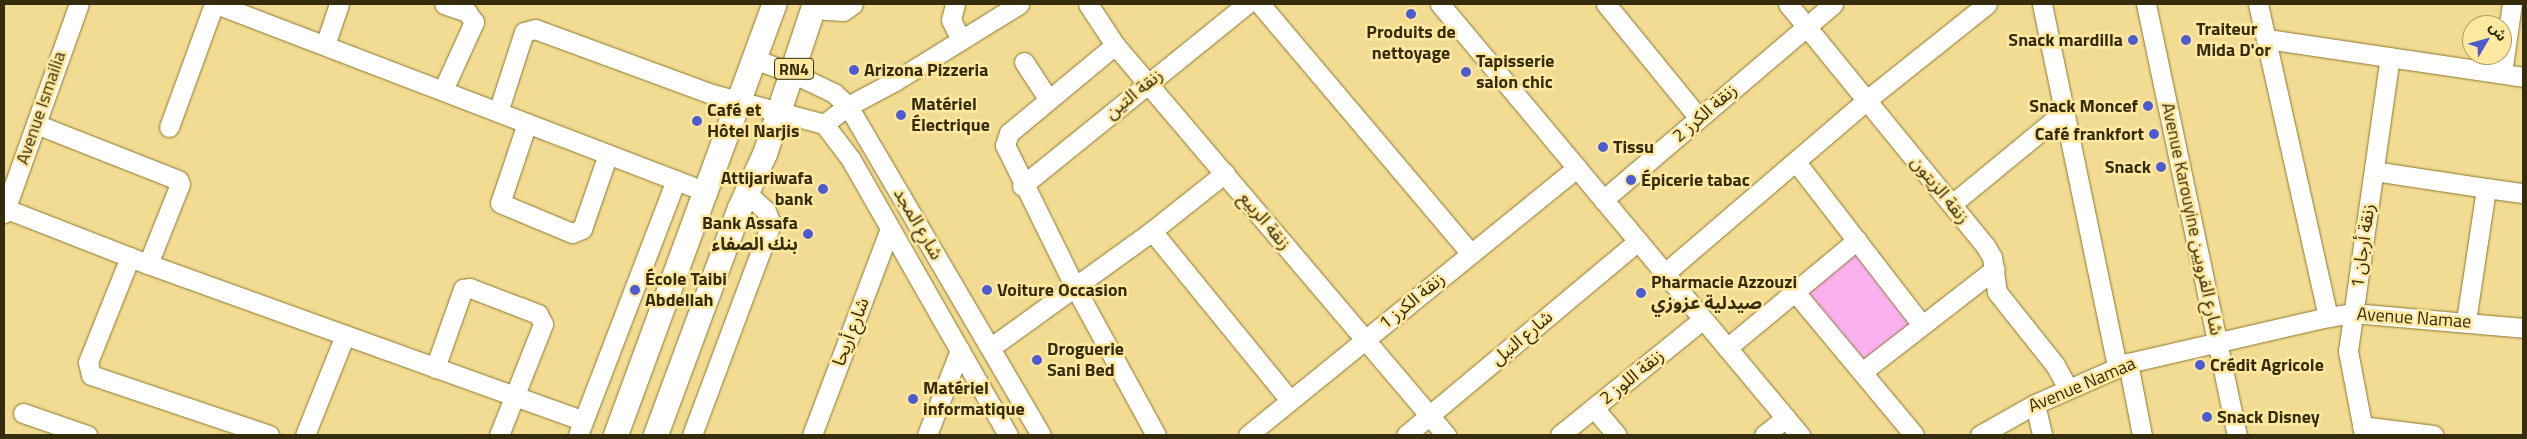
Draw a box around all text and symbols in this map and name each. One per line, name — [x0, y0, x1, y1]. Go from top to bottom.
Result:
marker: Produits de nettoyage — [1405, 8, 1417, 20]
north arrow — [2462, 15, 2512, 65]
text: ش — [2484, 17, 2513, 45]
place label: Traiteur Mida D'or — [2196, 19, 2271, 62]
place label: Produits de nettoyage — [1366, 22, 1456, 64]
place label: Snack mardilla — [2008, 29, 2123, 51]
marker: Snack mardilla — [2127, 34, 2139, 46]
marker: Traiteur Mida D'or — [2180, 34, 2192, 46]
street label: Avenue Ismailia — [12, 49, 70, 167]
place label: Tapisserie salon chic — [1476, 51, 1554, 94]
road number: RN4 — [774, 56, 814, 82]
place label: Arizona Pizzeria — [864, 59, 988, 81]
marker: Arizona Pizzeria — [848, 64, 860, 76]
street label: زنقة التين — [1101, 64, 1167, 124]
marker: Tapisserie salon chic — [1460, 66, 1472, 78]
street label: زنقة الكرز 2 — [1668, 79, 1742, 147]
place label: Matériel Électrique — [911, 94, 990, 136]
place label: Snack Moncef — [2029, 95, 2138, 117]
place label: Café et Hôtel Narjis — [707, 100, 799, 142]
marker: Snack Moncef — [2142, 100, 2154, 112]
street label: Avenue Karouyine شارع القرويين — [2157, 101, 2227, 337]
marker: Matériel Électrique — [895, 109, 907, 121]
marker: Café et Hôtel Narjis — [691, 115, 703, 127]
place label: Café frankfort — [2035, 123, 2144, 145]
marker: Café frankfort — [2148, 128, 2160, 140]
place label: Tissu — [1613, 136, 1654, 158]
marker: Tissu — [1597, 141, 1609, 153]
street label: زنقة الزيتون — [1906, 152, 1974, 228]
place label: Snack — [2105, 156, 2151, 178]
marker: Snack — [2155, 161, 2167, 173]
place label: Attijariwafa bank — [721, 168, 813, 210]
place label: Épicerie tabac — [1641, 169, 1750, 191]
marker: Épicerie tabac — [1625, 174, 1637, 186]
marker: Attijariwafa bank — [817, 183, 829, 195]
street label: شارع المجد — [889, 184, 947, 264]
street label: زنقة الربيع — [1234, 188, 1296, 254]
street label: زنقة أرجان 1 — [2346, 202, 2380, 290]
place label: Bank Assafa بنك الصفاء — [702, 213, 798, 255]
marker: Bank Assafa بنك الصفاء — [802, 228, 814, 240]
street label: زنقة الكرز 1 — [1375, 268, 1449, 334]
place label: École Taibi Abdellah — [645, 269, 727, 312]
place label: Pharmacie Azzouzi صيدلية عزوزي — [1651, 272, 1797, 314]
place label: Voiture Occasion — [997, 279, 1127, 301]
marker: École Taibi Abdellah — [629, 284, 641, 296]
marker: Voiture Occasion — [981, 284, 993, 296]
marker: Pharmacie Azzouzi صيدلية عزوزي — [1635, 287, 1647, 299]
street label: شارع أريحا — [828, 295, 874, 369]
street label: Avenue Namae — [2356, 303, 2472, 333]
street label: شارع النبل — [1487, 306, 1557, 370]
place label: Droguerie Sani Bed — [1047, 339, 1124, 382]
street label: زنقة اللوز 2 — [1596, 345, 1668, 409]
street label: Avenue Namaa — [2025, 353, 2139, 417]
marker: Droguerie Sani Bed — [1031, 354, 1043, 366]
place label: Crédit Agricole — [2210, 354, 2324, 376]
marker: Crédit Agricole — [2194, 359, 2206, 371]
place label: Matériel informatique — [923, 378, 1025, 420]
marker: Matériel informatique — [907, 393, 919, 405]
place label: Snack Disney — [2217, 406, 2320, 428]
marker: Snack Disney — [2201, 411, 2213, 423]

